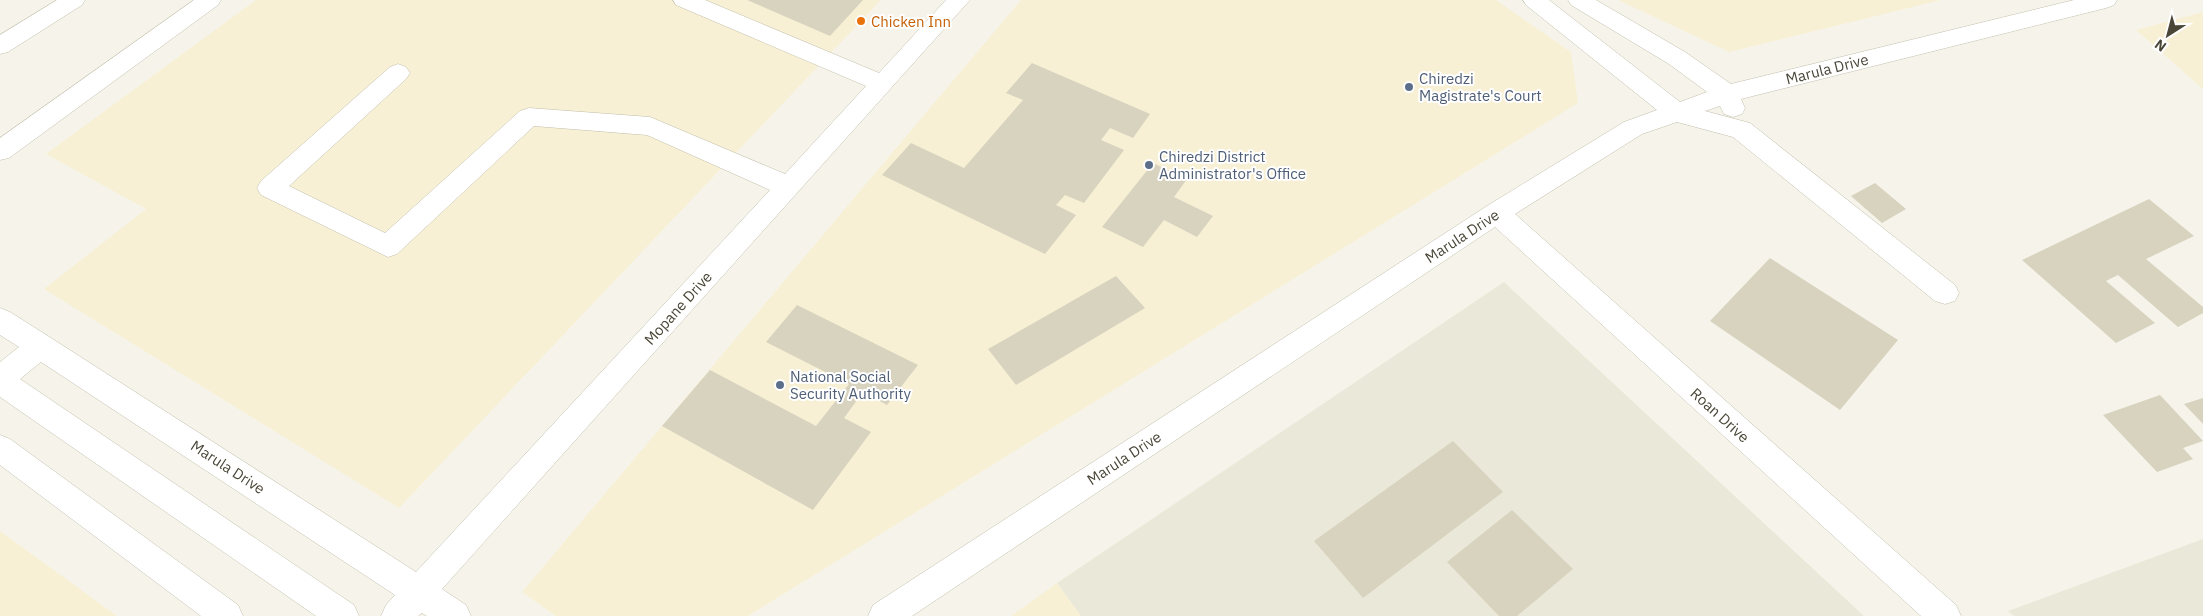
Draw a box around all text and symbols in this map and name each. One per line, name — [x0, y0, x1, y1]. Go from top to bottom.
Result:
north arrow — [2143, 10, 2193, 60]
place label: Chicken Inn — [871, 12, 951, 31]
marker: Chicken Inn — [855, 15, 867, 27]
text: N — [2151, 35, 2170, 56]
street label: Marula Drive — [1784, 50, 1870, 88]
place label: Chiredzi Magistrate's Court — [1419, 69, 1541, 105]
marker: Chiredzi Magistrate's Court — [1403, 81, 1415, 93]
place label: Chiredzi District Administrator's Office — [1159, 147, 1306, 183]
marker: Chiredzi District Administrator's Office — [1143, 159, 1155, 171]
street label: Marula Drive — [1421, 205, 1503, 267]
street label: Mopane Drive — [640, 267, 716, 349]
place label: National Social Security Authority — [790, 367, 911, 403]
marker: National Social Security Authority — [774, 379, 786, 391]
street label: Roan Drive — [1687, 384, 1753, 446]
street label: Marula Drive — [1083, 427, 1165, 489]
street label: Marula Drive — [187, 436, 269, 498]

